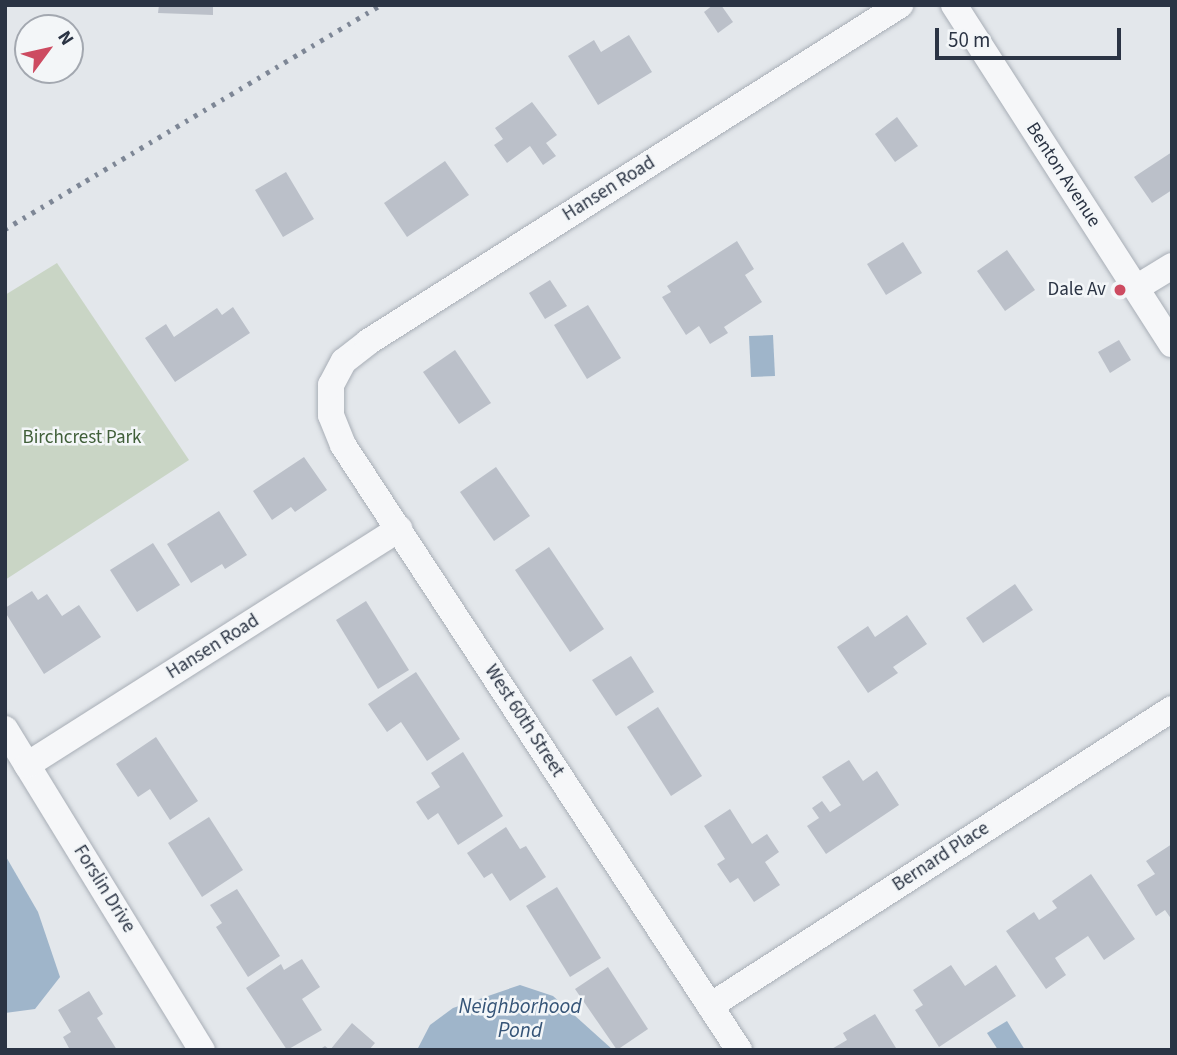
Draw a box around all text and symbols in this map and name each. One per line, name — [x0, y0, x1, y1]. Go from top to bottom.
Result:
north arrow — [14, 14, 84, 84]
scale bar — [939, 14, 1124, 58]
text: 50 m — [948, 25, 990, 55]
text: N — [51, 26, 80, 51]
street label: Benton Avenue — [1021, 118, 1105, 232]
street label: Hansen Road — [559, 152, 659, 226]
place label: Dale Av — [1048, 279, 1106, 301]
marker: Dale Av — [1112, 282, 1128, 298]
park label: Birchcrest Park — [22, 427, 142, 449]
street label: Hansen Road — [163, 610, 263, 684]
street label: West 60th Street — [479, 661, 569, 781]
street label: Bernard Place — [888, 817, 994, 897]
street label: Forslin Drive — [68, 841, 140, 937]
water label: Neighborhood Pond — [458, 993, 582, 1043]

